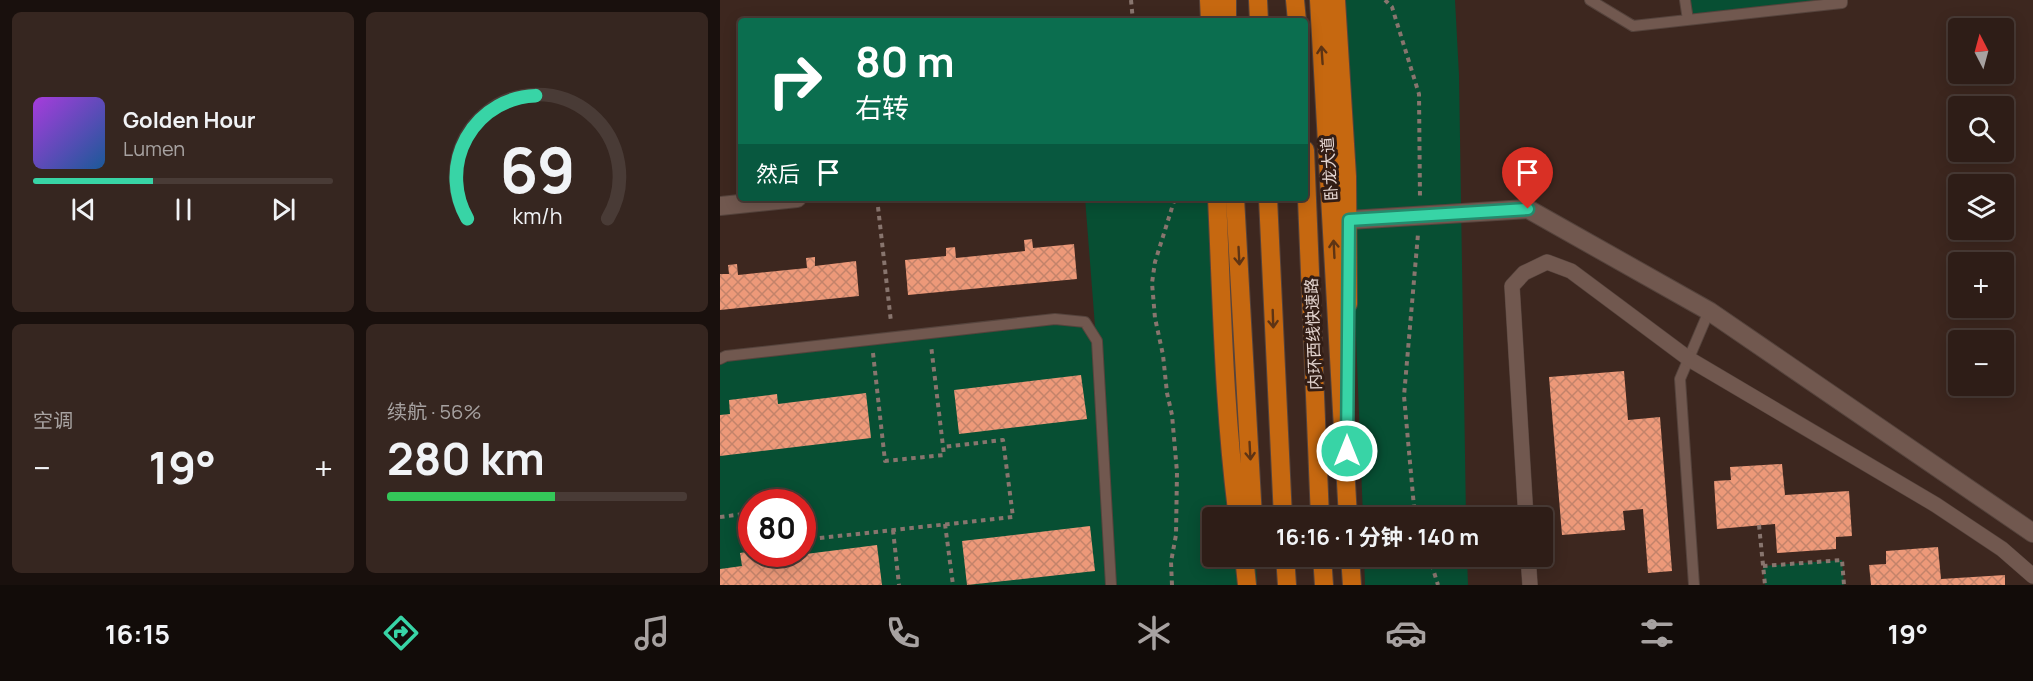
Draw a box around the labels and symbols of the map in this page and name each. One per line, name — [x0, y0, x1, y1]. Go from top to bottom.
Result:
north arrow — [1948, 18, 2014, 84]
one-way arrow — [1317, 45, 1328, 65]
street label: 卧龙大道 — [1316, 136, 1342, 202]
pin — [1502, 147, 1553, 209]
one-way arrow — [1328, 240, 1339, 260]
one-way arrow — [1233, 246, 1244, 266]
street label: 内环西线快速路 — [1300, 278, 1326, 390]
one-way arrow — [1268, 309, 1279, 329]
position arrow — [1315, 419, 1379, 483]
one-way arrow — [1244, 441, 1255, 461]
speed limit sign: 80 — [738, 489, 816, 567]

